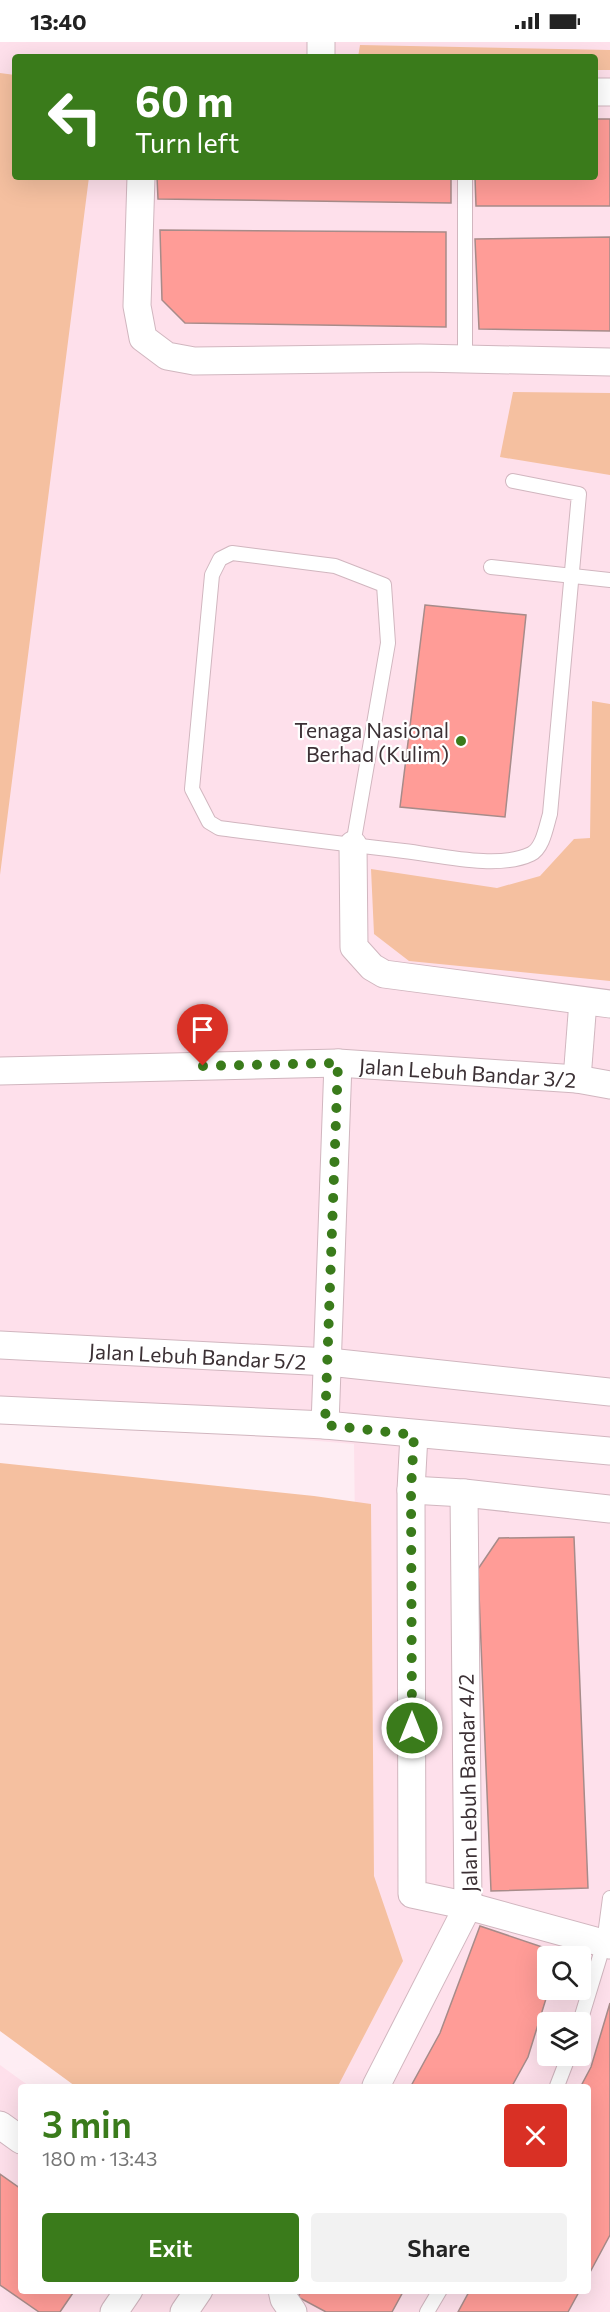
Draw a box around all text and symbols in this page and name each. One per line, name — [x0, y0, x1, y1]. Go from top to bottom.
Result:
text: 13:40 — [30, 8, 87, 35]
text: 60 m — [135, 74, 234, 126]
icon: left — [36, 78, 114, 156]
text: Turn left — [135, 126, 239, 159]
place label: Tenaga Nasional Berhad (Kulim) — [294, 717, 449, 766]
marker: Tenaga Nasional Berhad (Kulim) — [454, 734, 468, 748]
pin — [177, 1004, 228, 1066]
icon: arrive — [186, 1013, 219, 1046]
street label: Jalan Lebuh Bandar 3/2 — [358, 1052, 577, 1091]
street label: Jalan Lebuh Bandar 5/2 — [88, 1337, 307, 1373]
street label: Jalan Lebuh Bandar 4/2 — [453, 1674, 481, 1892]
position arrow — [380, 1696, 444, 1760]
map controls — [537, 1946, 591, 2066]
button: search — [537, 1946, 591, 2000]
button: layers — [537, 2012, 591, 2066]
text: 3 min — [42, 2101, 132, 2145]
button: close — [504, 2104, 567, 2167]
text: 180 m · 13:43 — [42, 2146, 158, 2170]
button: Exit — [42, 2213, 299, 2282]
button: Share — [311, 2213, 567, 2282]

